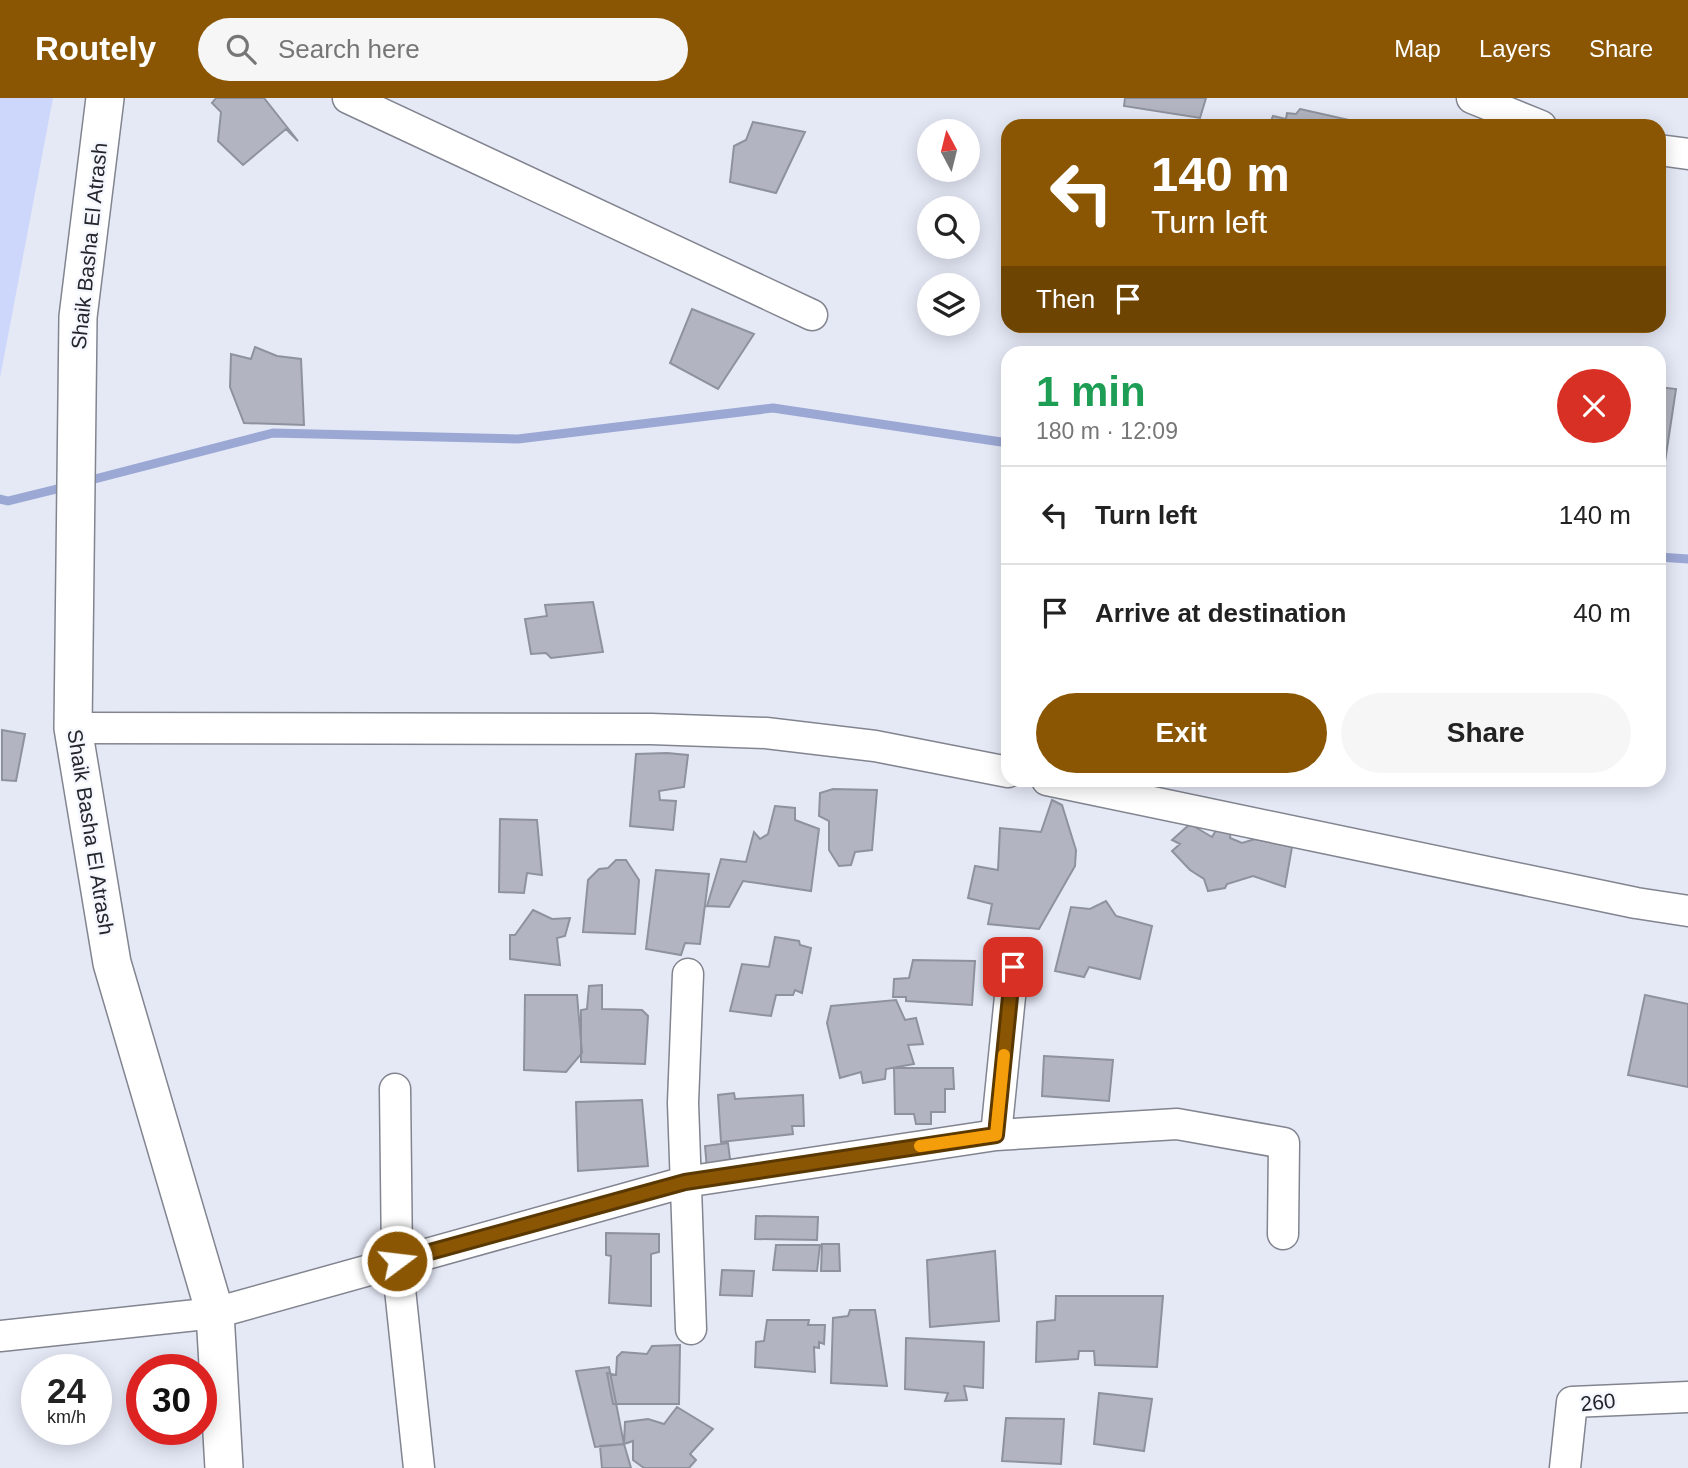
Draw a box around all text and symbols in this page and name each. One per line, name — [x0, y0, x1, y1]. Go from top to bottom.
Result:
search box — [198, 18, 688, 81]
text: Routely — [35, 30, 156, 67]
icon: search — [222, 30, 260, 68]
text: Search here — [278, 34, 420, 64]
text: Map — [1394, 35, 1441, 62]
text: Layers — [1479, 35, 1551, 62]
text: Share — [1589, 35, 1653, 62]
north arrow — [917, 119, 980, 182]
map controls — [917, 119, 980, 336]
street label: Shaik Basha El Atrash — [67, 141, 111, 351]
icon: left — [1036, 147, 1127, 238]
text: 140 m — [1151, 147, 1290, 201]
button: search — [917, 196, 980, 259]
text: Turn left — [1151, 204, 1267, 240]
button: layers — [917, 273, 980, 336]
icon: arrive — [1109, 280, 1147, 318]
text: Then — [1036, 284, 1095, 314]
text: 1 min — [1036, 368, 1146, 415]
button: close — [1557, 369, 1631, 443]
text: 180 m · 12:09 — [1036, 418, 1178, 444]
icon: left — [1036, 496, 1074, 534]
text: Turn left — [1095, 500, 1197, 530]
text: 140 m — [1559, 500, 1631, 530]
icon: arrive — [1036, 594, 1074, 632]
text: Arrive at destination — [1095, 598, 1346, 628]
text: 40 m — [1573, 598, 1631, 628]
button: Exit — [1036, 693, 1327, 773]
button: Share — [1341, 693, 1631, 773]
street label: Shaik Basha El Atrash — [63, 728, 119, 936]
pin — [983, 937, 1043, 997]
icon: arrive — [994, 948, 1032, 986]
position arrow — [360, 1224, 434, 1298]
speed limit sign: 30 — [126, 1354, 217, 1445]
text: 24 — [47, 1371, 86, 1410]
street label: 260 — [1579, 1389, 1617, 1415]
text: km/h — [47, 1407, 86, 1427]

